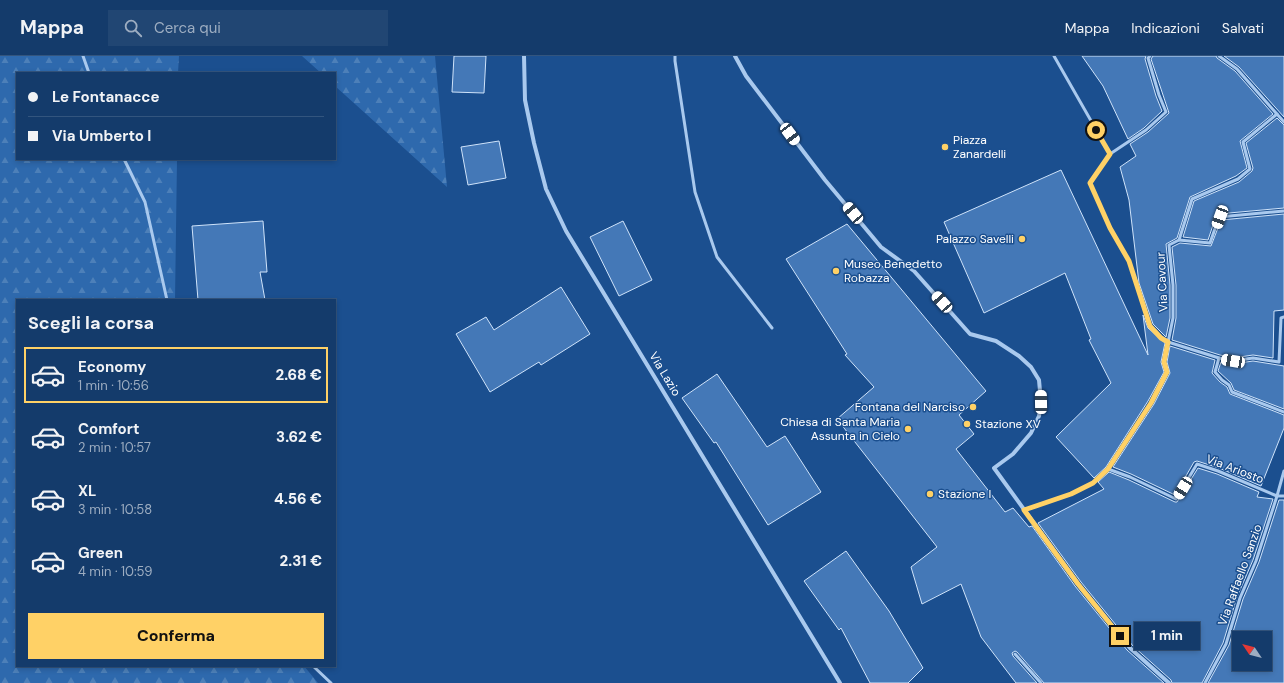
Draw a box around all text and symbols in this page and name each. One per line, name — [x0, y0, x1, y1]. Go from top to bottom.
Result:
search box — [108, 10, 388, 46]
text: Mappa — [20, 15, 84, 40]
icon: search — [122, 17, 144, 39]
text: Cerca qui — [154, 18, 221, 38]
text: Mappa — [1065, 19, 1109, 37]
text: Indicazioni — [1131, 19, 1200, 37]
text: Salvati — [1222, 19, 1264, 37]
text: Le Fontanacce — [52, 87, 160, 107]
car — [778, 121, 802, 147]
route start — [1087, 121, 1105, 139]
text: Via Umberto I — [52, 126, 151, 146]
place label: Piazza Zanardelli — [953, 132, 1006, 162]
marker: Piazza Zanardelli — [940, 142, 950, 152]
car — [841, 200, 865, 226]
car — [1210, 204, 1230, 230]
place label: Palazzo Savelli — [936, 231, 1014, 247]
marker: Palazzo Savelli — [1017, 234, 1027, 244]
street label: Via Cavour — [1152, 251, 1172, 312]
place label: Museo Benedetto Robazza — [844, 256, 942, 286]
marker: Museo Benedetto Robazza — [831, 266, 841, 276]
car — [930, 289, 954, 315]
text: Scegli la corsa — [28, 311, 154, 335]
street label: Via Lazio — [646, 349, 684, 399]
car — [1220, 353, 1246, 369]
icon: car — [30, 357, 66, 393]
text: Economy — [78, 357, 146, 377]
text: 2.68 € — [276, 365, 322, 385]
text: 1 min · 10:56 — [78, 377, 149, 394]
car — [1035, 390, 1047, 414]
place label: Fontana del Narciso — [855, 399, 965, 415]
marker: Fontana del Narciso — [968, 402, 978, 412]
place label: Chiesa di Santa Maria Assunta in Cielo — [780, 414, 900, 444]
place label: Stazione XV — [975, 416, 1041, 432]
icon: car — [30, 419, 66, 455]
text: Comfort — [78, 419, 139, 439]
marker: Stazione XV — [962, 419, 972, 429]
marker: Chiesa di Santa Maria Assunta in Cielo — [903, 424, 913, 434]
text: 3.62 € — [276, 427, 322, 447]
text: 2 min · 10:57 — [78, 439, 151, 456]
street label: Via Ariosto — [1204, 451, 1266, 487]
car — [1172, 475, 1194, 501]
icon: car — [30, 481, 66, 517]
text: XL — [78, 481, 96, 501]
place label: Stazione I — [938, 486, 991, 502]
text: 4.56 € — [274, 489, 322, 509]
marker: Stazione I — [925, 489, 935, 499]
text: 3 min · 10:58 — [78, 501, 152, 518]
street label: Via Raffaello Sanzio — [1214, 522, 1266, 628]
icon: car — [30, 543, 66, 579]
text: Green — [78, 543, 123, 563]
text: 2.31 € — [280, 551, 322, 571]
text: 4 min · 10:59 — [78, 563, 152, 580]
button: Conferma — [28, 613, 324, 659]
callout: 1 min — [1134, 622, 1200, 650]
route end — [1111, 627, 1129, 645]
text: 1 min — [1151, 627, 1183, 644]
north arrow — [1232, 631, 1272, 671]
map controls — [1232, 631, 1272, 671]

